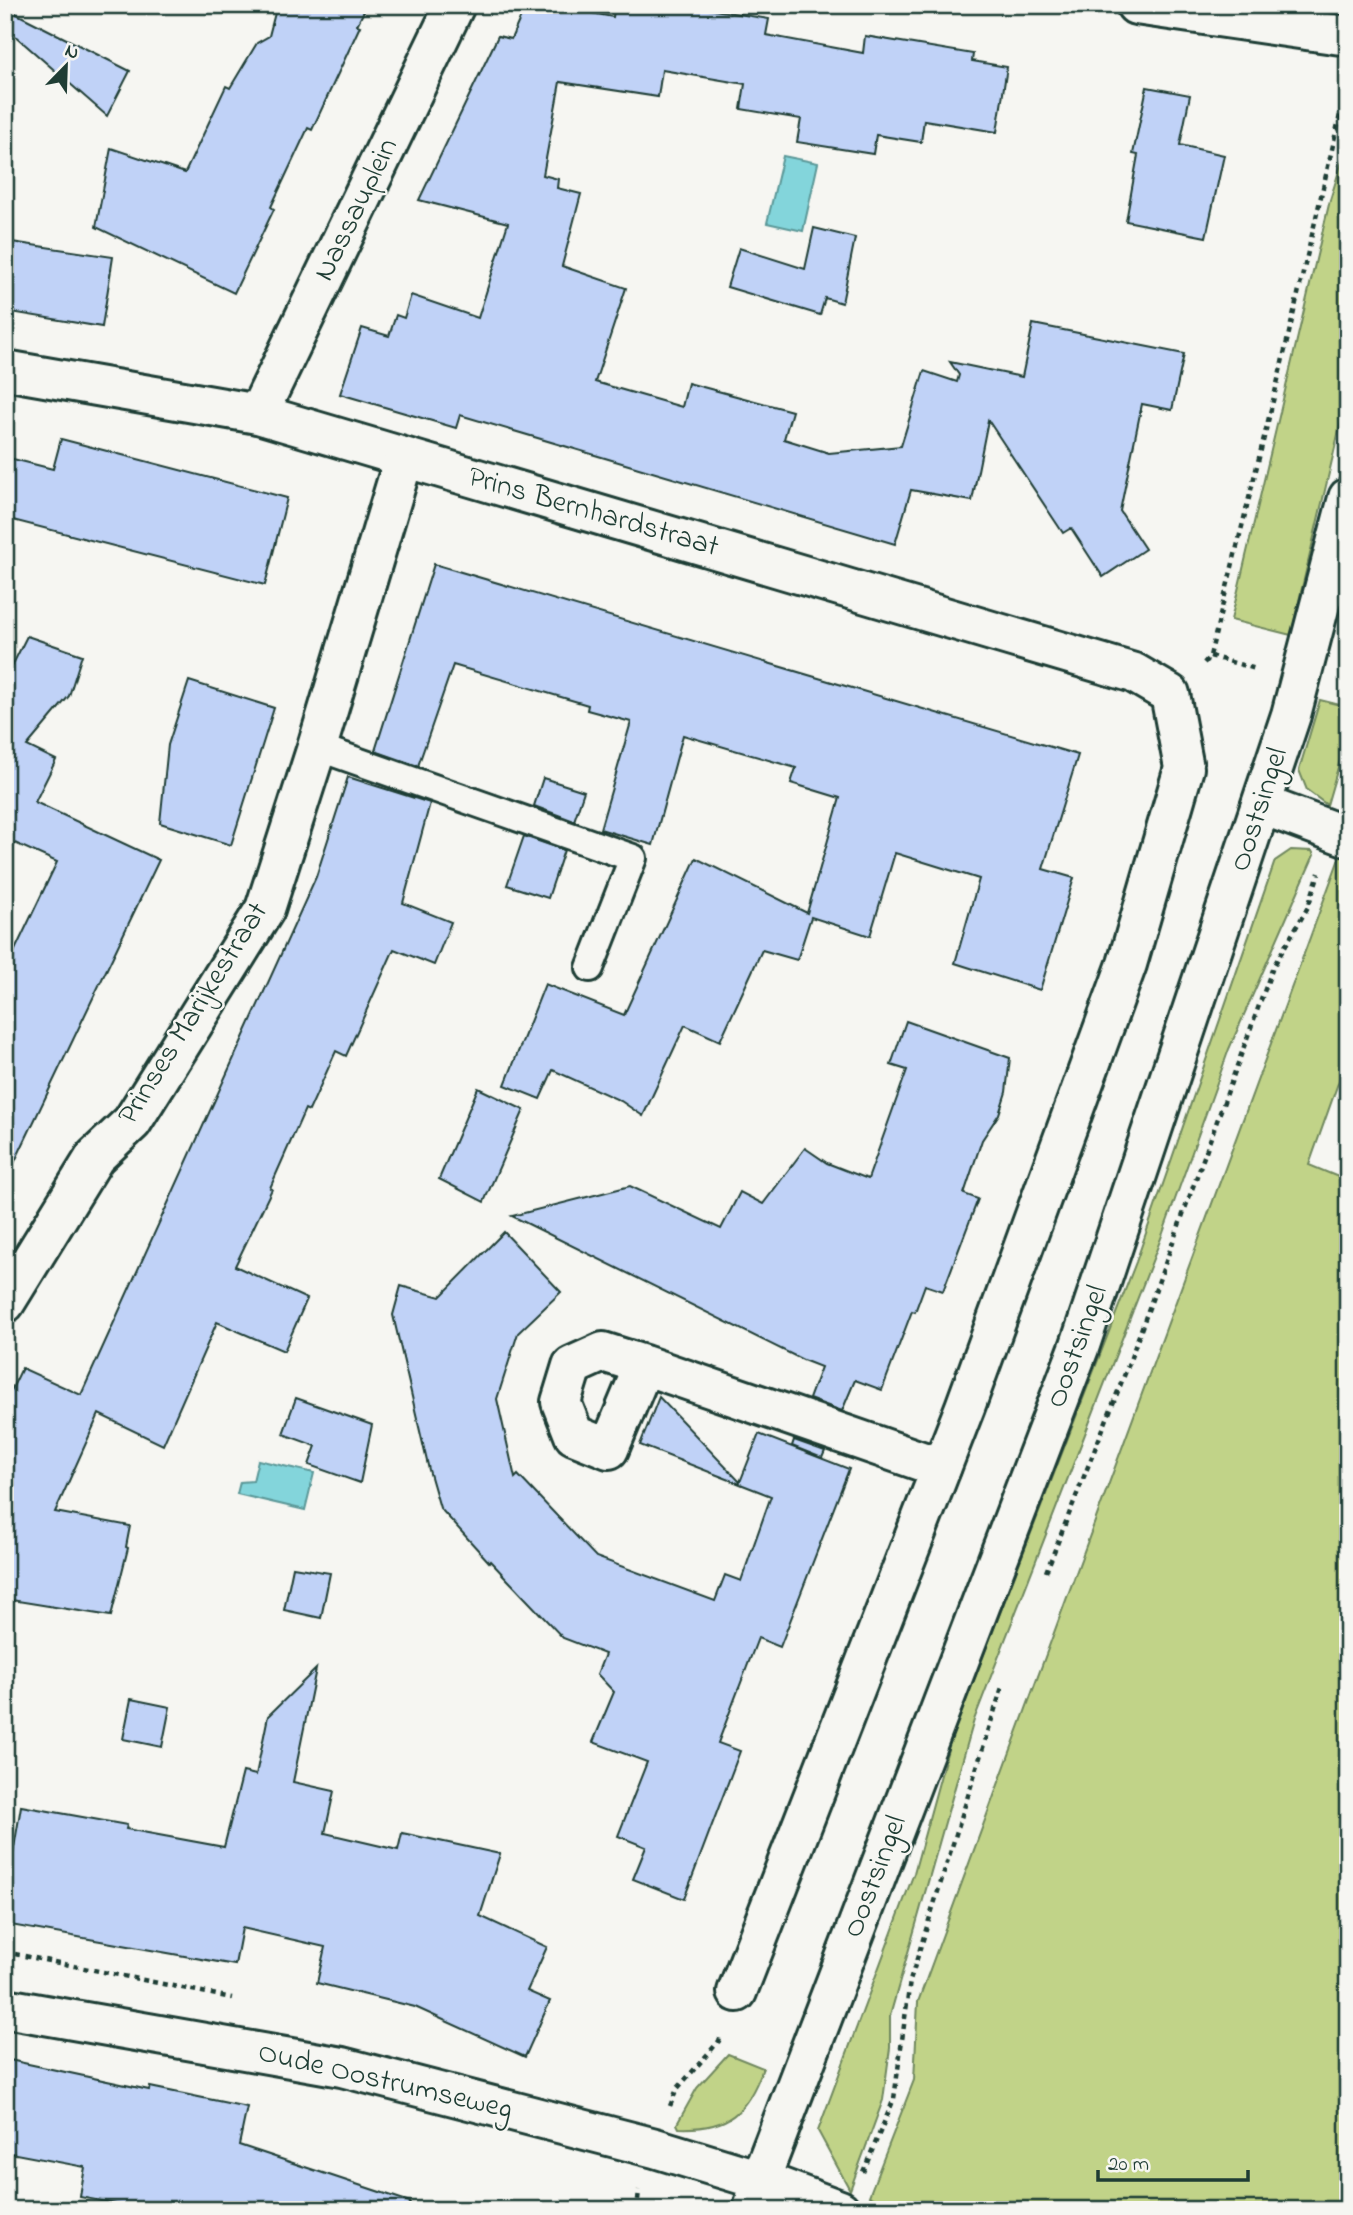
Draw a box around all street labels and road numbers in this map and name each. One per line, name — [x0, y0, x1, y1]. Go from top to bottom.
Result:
street label: Nassauplein — [303, 131, 411, 289]
street label: Prins Bernhardstraat — [462, 456, 724, 570]
street label: Oostsingel — [1219, 742, 1301, 878]
street label: Prinses Marijkestraat — [108, 894, 280, 1134]
street label: Oostsingel — [1035, 1279, 1121, 1415]
street label: Oostsingel — [833, 1809, 919, 1945]
street label: Oude Oostrumseweg — [253, 2031, 517, 2133]

